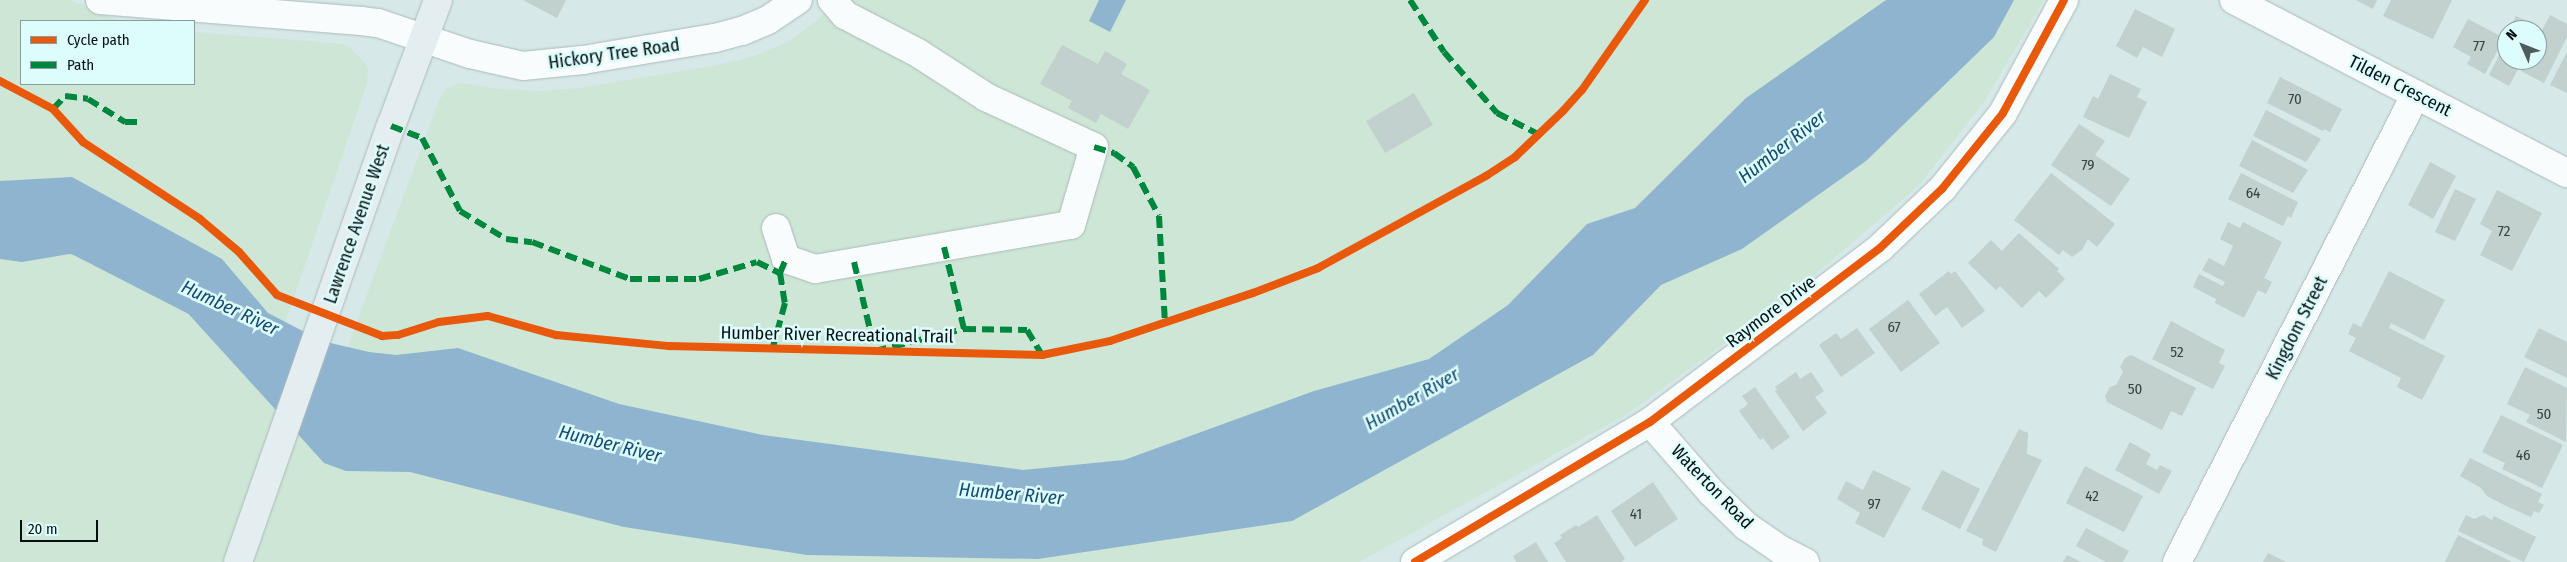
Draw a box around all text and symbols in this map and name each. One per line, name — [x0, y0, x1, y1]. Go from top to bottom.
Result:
legend — [20, 20, 195, 85]
north arrow — [2497, 20, 2547, 70]
text: N — [2503, 26, 2521, 44]
text: Cycle path — [67, 31, 130, 49]
street label: Hickory Tree Road — [547, 34, 681, 74]
house number: 77 — [2473, 38, 2485, 56]
street label: Tilden Crescent — [2345, 51, 2455, 121]
text: Path — [67, 56, 94, 74]
house number: 70 — [2288, 91, 2302, 109]
water label: Humber River — [1734, 106, 1830, 188]
street label: Lawrence Avenue West — [320, 141, 394, 307]
house number: 79 — [2081, 157, 2095, 175]
house number: 64 — [2246, 185, 2260, 203]
house number: 72 — [2498, 223, 2510, 241]
street label: Raymore Drive — [1722, 271, 1820, 353]
street label: Kingdom Street — [2262, 273, 2332, 383]
water label: Humber River — [178, 276, 282, 340]
house number: 67 — [1887, 319, 1901, 337]
street label: Humber River Recreational Trail — [720, 322, 954, 348]
house number: 52 — [2170, 344, 2184, 362]
water label: Humber River — [1361, 363, 1463, 435]
house number: 50 — [2128, 381, 2142, 399]
house number: 50 — [2537, 406, 2551, 424]
water label: Humber River — [556, 420, 664, 468]
street label: Waterton Road — [1666, 440, 1758, 534]
house number: 46 — [2516, 447, 2530, 465]
water label: Humber River — [958, 478, 1064, 510]
house number: 42 — [2085, 488, 2099, 506]
house number: 97 — [1867, 496, 1881, 514]
house number: 41 — [1630, 506, 1642, 524]
scale bar — [22, 510, 100, 542]
text: 20 m — [28, 520, 58, 538]

